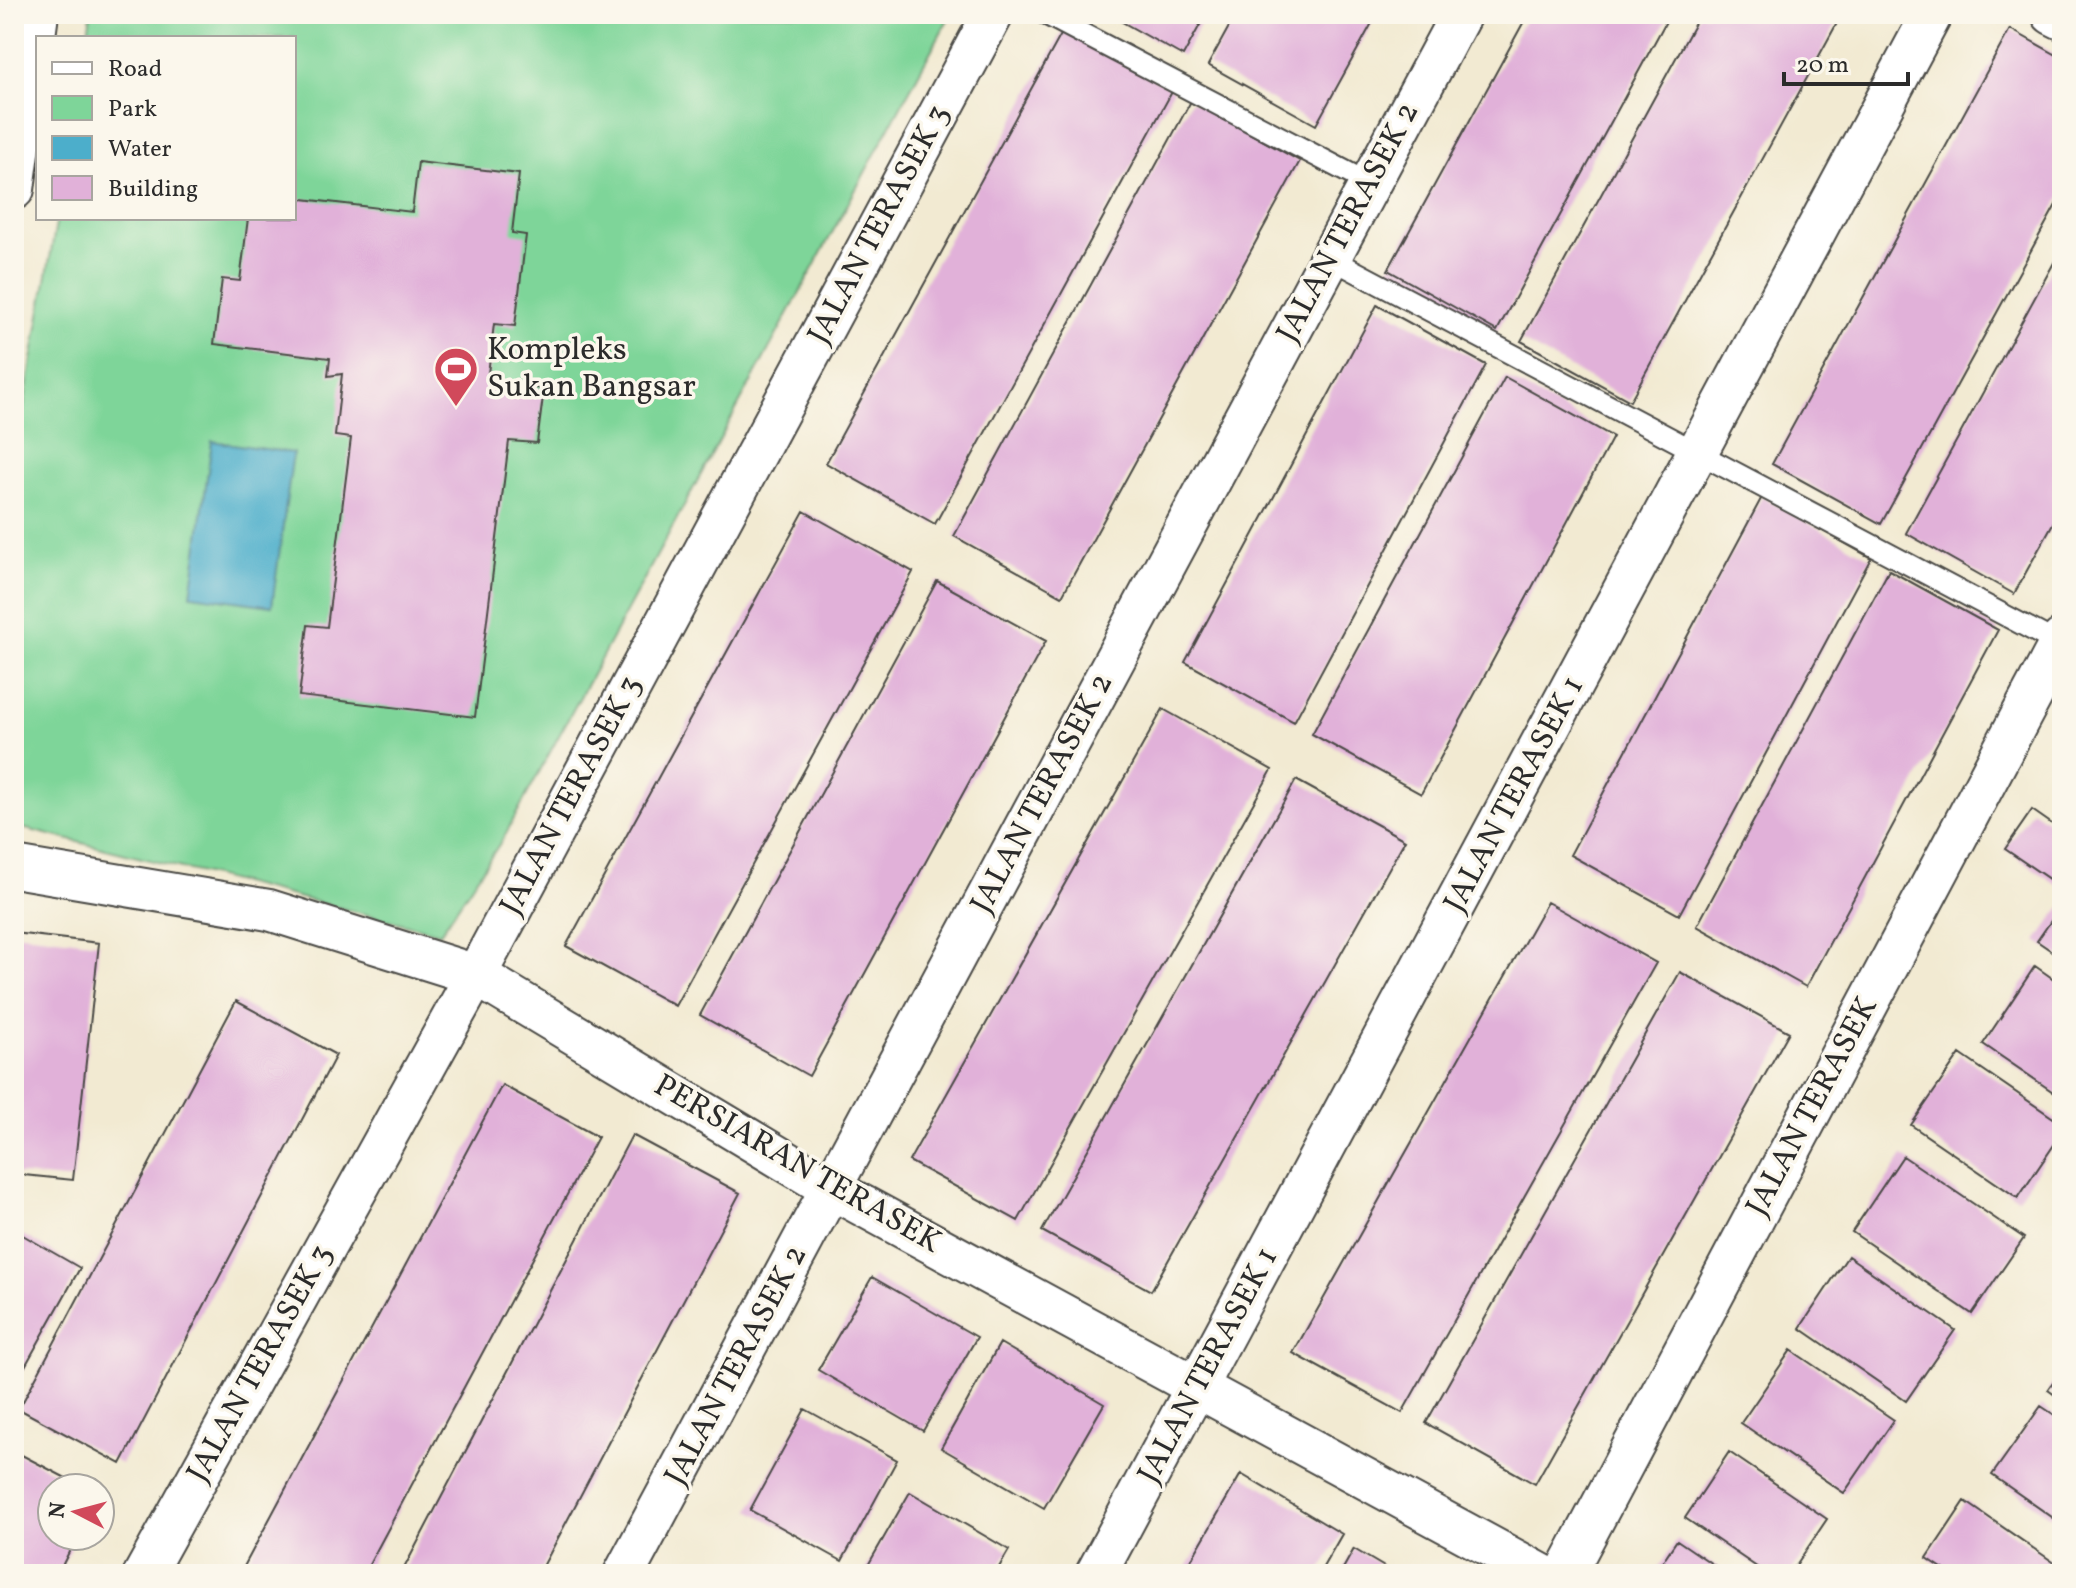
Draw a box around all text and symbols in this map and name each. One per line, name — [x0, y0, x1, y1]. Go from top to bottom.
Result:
legend — [36, 36, 296, 220]
scale bar — [1784, 36, 1908, 86]
text: 20 m — [1796, 49, 1849, 83]
text: Road — [108, 53, 162, 87]
text: Park — [108, 93, 157, 127]
street label: JALAN TERASEK 2 — [1267, 95, 1431, 351]
street label: JALAN TERASEK 3 — [798, 97, 962, 353]
text: Water — [108, 133, 172, 167]
text: Building — [108, 173, 198, 207]
place label: Kompleks Sukan Bangsar — [487, 329, 696, 410]
sports icon: Kompleks Sukan Bangsar — [432, 345, 480, 408]
street label: JALAN TERASEK 2 — [961, 666, 1125, 922]
street label: JALAN TERASEK 3 — [490, 668, 654, 924]
street label: JALAN TERASEK 1 — [1434, 669, 1596, 921]
street label: JALAN TERASEK — [1737, 989, 1889, 1225]
street label: PERSIARAN TERASEK — [645, 1065, 949, 1265]
street label: JALAN TERASEK 3 — [177, 1237, 345, 1491]
street label: JALAN TERASEK 2 — [655, 1238, 819, 1494]
street label: JALAN TERASEK 1 — [1128, 1240, 1290, 1492]
north arrow — [36, 1472, 116, 1552]
text: N — [42, 1501, 75, 1520]

